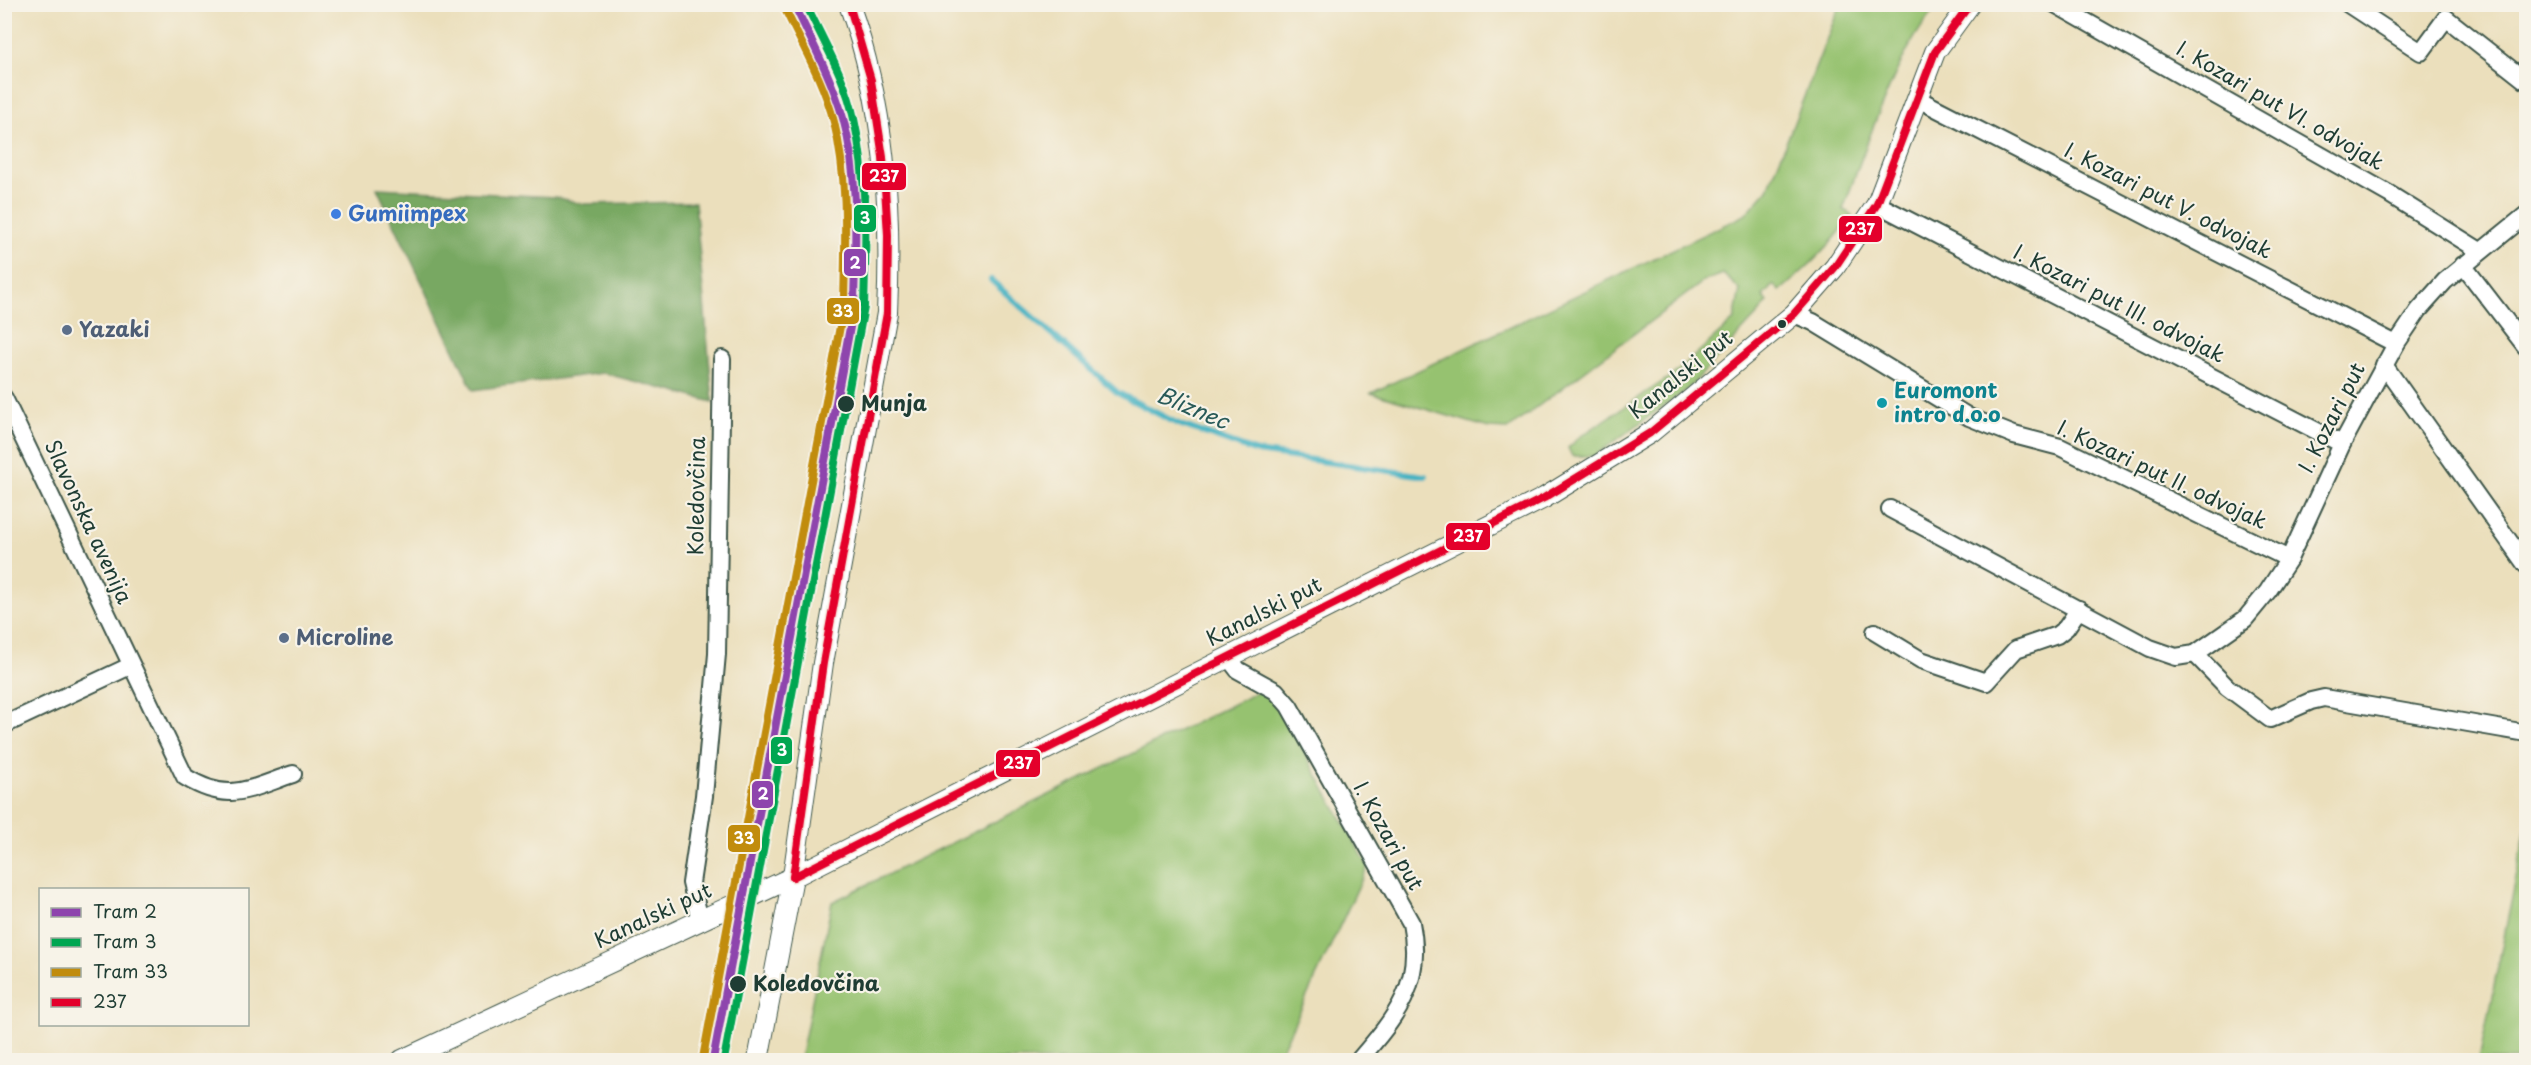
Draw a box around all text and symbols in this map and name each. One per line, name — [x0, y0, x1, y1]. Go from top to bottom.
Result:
street label: I. Kozari put VI. odvojak — [2171, 31, 2391, 177]
street label: I. Kozari put V. odvojak — [2059, 133, 2279, 266]
line badge: 237 — [861, 162, 907, 191]
text: 237 — [869, 163, 900, 187]
place label: Gumiimpex — [348, 196, 466, 228]
line badge: 3 — [853, 204, 877, 233]
text: 3 — [860, 205, 870, 229]
marker: Gumiimpex — [329, 207, 343, 221]
line badge: 237 — [1838, 215, 1883, 243]
text: 237 — [1845, 216, 1876, 240]
street label: I. Kozari put III. odvojak — [2008, 235, 2232, 370]
line badge: 2 — [843, 248, 867, 277]
text: 2 — [849, 250, 861, 274]
line badge: 33 — [826, 297, 860, 325]
text: 33 — [833, 298, 853, 322]
place label: Yazaki — [79, 312, 149, 344]
unlabelled marker — [1776, 318, 1788, 330]
street label: Kanalski put — [1621, 321, 1739, 426]
marker: Yazaki — [60, 323, 74, 337]
street label: I. Kozari put — [2289, 356, 2372, 478]
place label: Euromont intro d.o.o — [1894, 373, 2001, 429]
water label: Bliznec — [1153, 377, 1237, 437]
place label: Munja — [861, 386, 927, 418]
marker: Munja — [836, 394, 856, 414]
marker: Euromont intro d.o.o — [1875, 396, 1889, 410]
street label: I. Kozari put II. odvojak — [2053, 410, 2273, 536]
street label: Slavonska avenija — [38, 434, 142, 609]
street label: Koledovčina — [678, 436, 712, 556]
line badge: 237 — [1445, 522, 1491, 551]
text: 237 — [1453, 523, 1484, 547]
street label: Kanalski put — [1200, 567, 1327, 653]
place label: Microline — [296, 620, 393, 652]
marker: Microline — [277, 631, 291, 645]
line badge: 3 — [770, 736, 793, 765]
text: 3 — [777, 737, 787, 761]
line badge: 237 — [995, 749, 1041, 778]
text: 237 — [1003, 750, 1034, 774]
street label: I. Kozari put — [1347, 775, 1433, 895]
line badge: 2 — [751, 780, 774, 809]
text: 2 — [757, 781, 769, 805]
line badge: 33 — [727, 824, 761, 853]
text: 33 — [734, 825, 754, 849]
street label: Kanalski put — [588, 873, 716, 955]
legend — [39, 888, 249, 1026]
text: Tram 2 — [93, 897, 157, 924]
text: Tram 3 — [93, 927, 157, 954]
text: Tram 33 — [93, 957, 168, 984]
place label: Koledovčina — [753, 966, 880, 998]
marker: Koledovčina — [728, 974, 748, 994]
text: 237 — [93, 987, 127, 1014]

